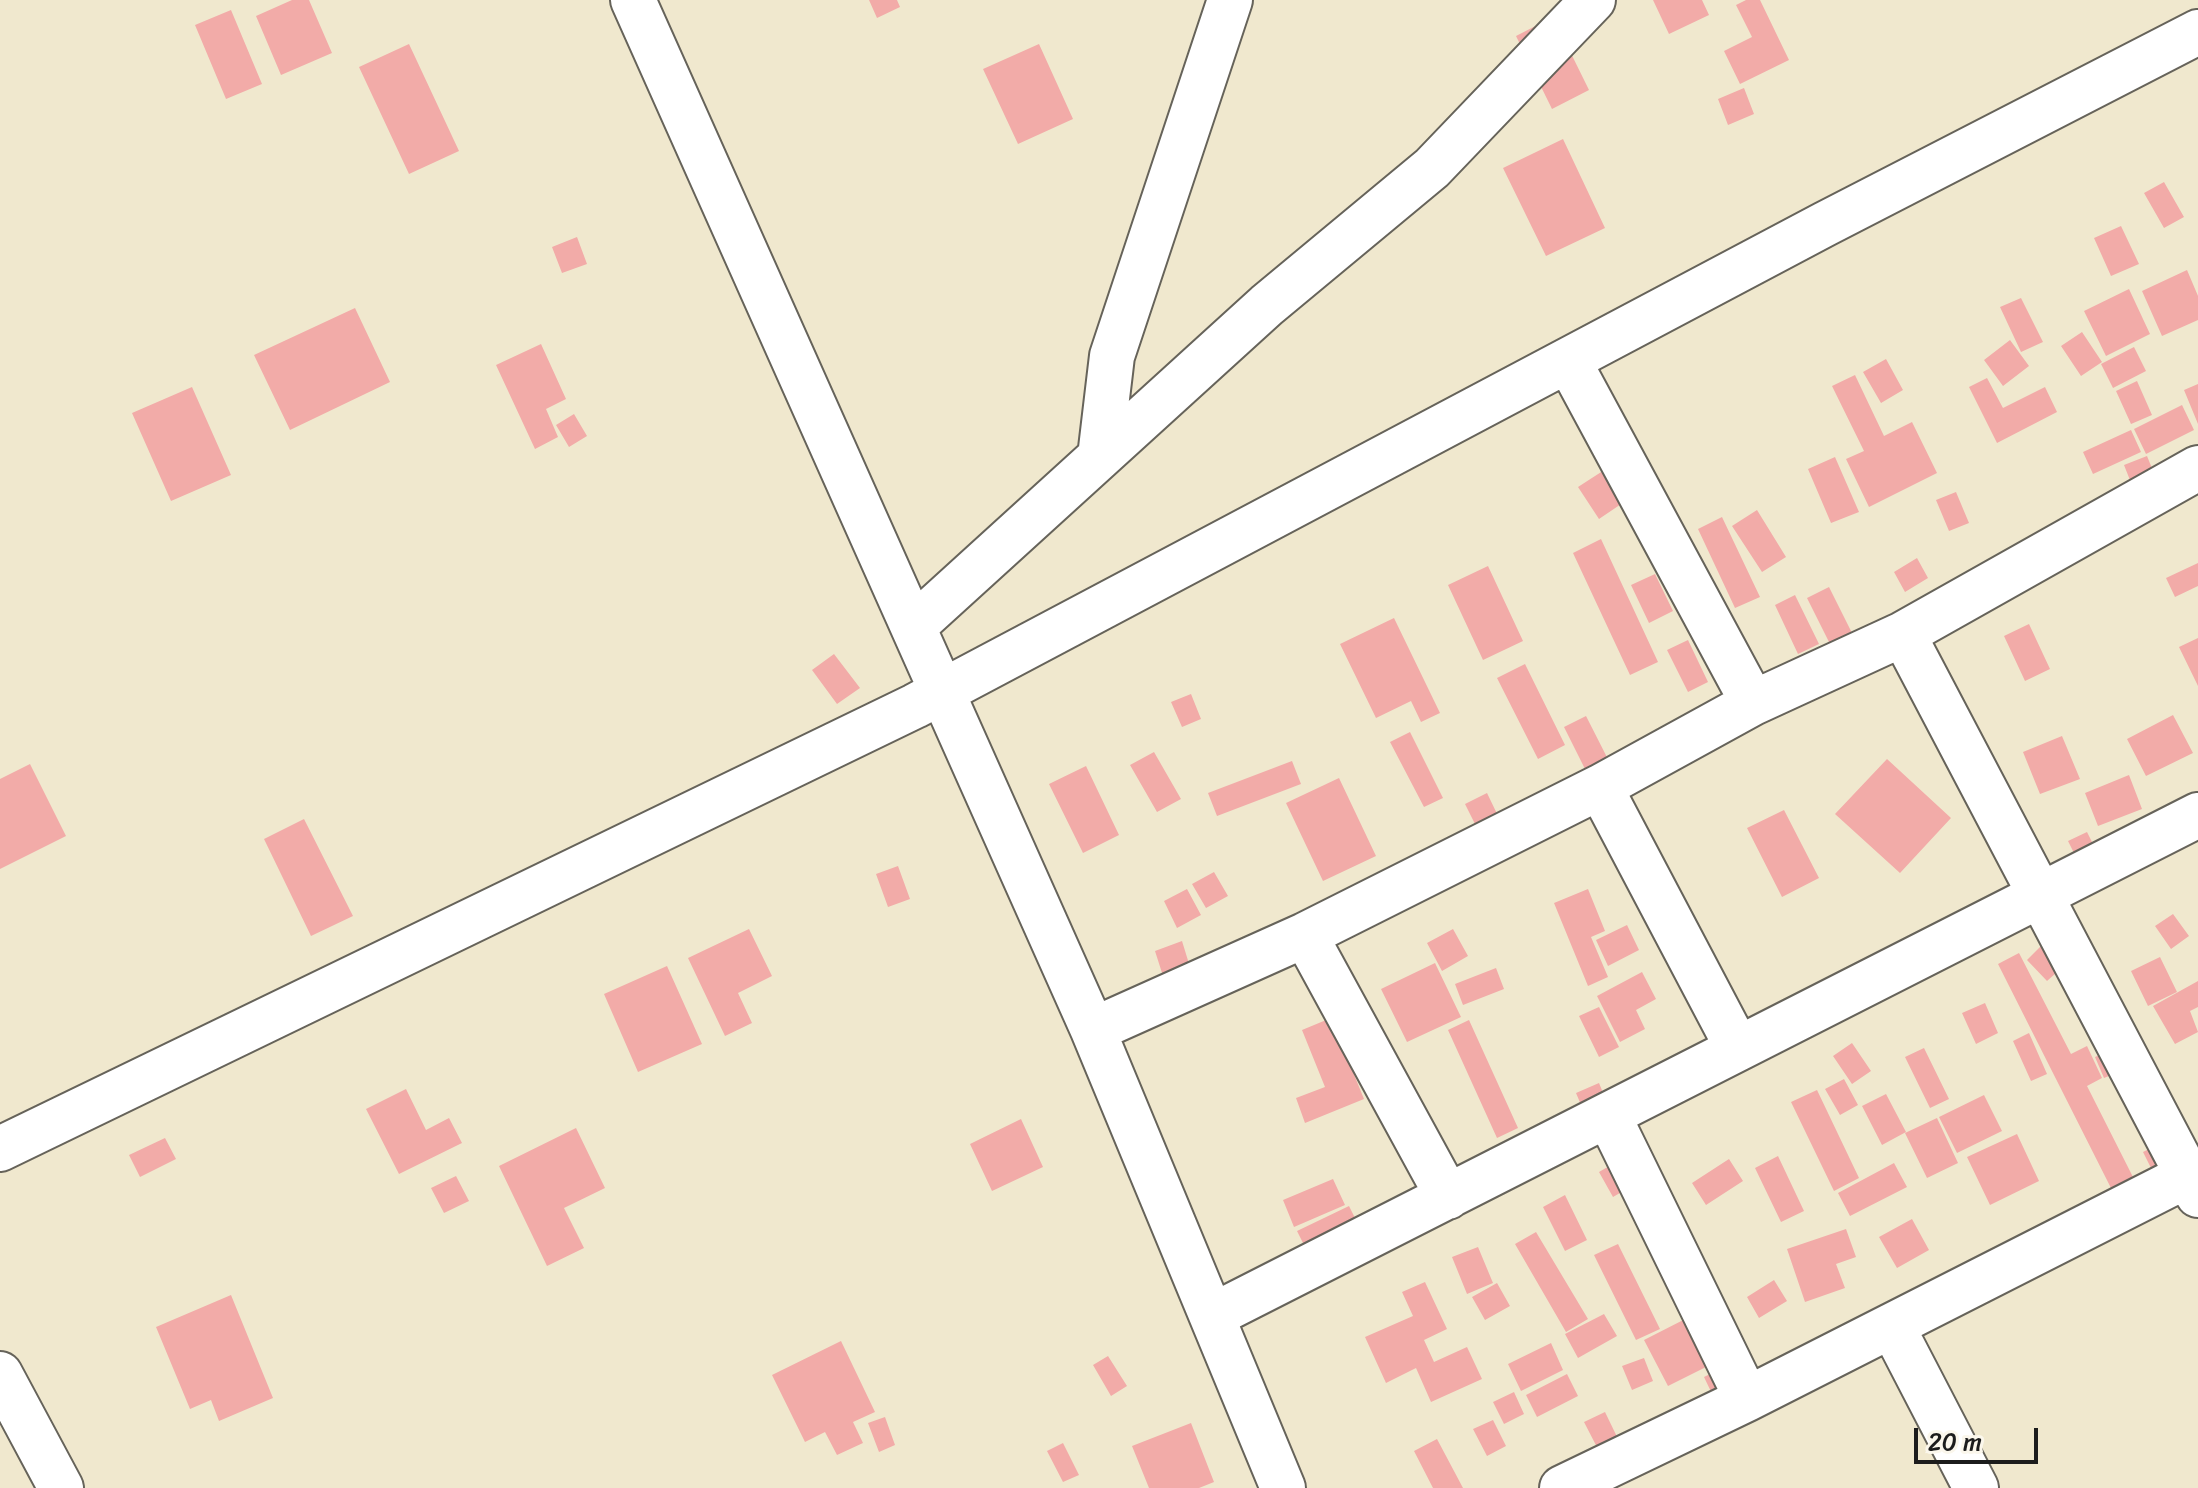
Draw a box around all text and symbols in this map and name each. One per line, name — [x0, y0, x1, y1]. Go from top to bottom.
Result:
scale bar — [1918, 1412, 2042, 1462]
text: 20 m — [1928, 1421, 1982, 1463]

